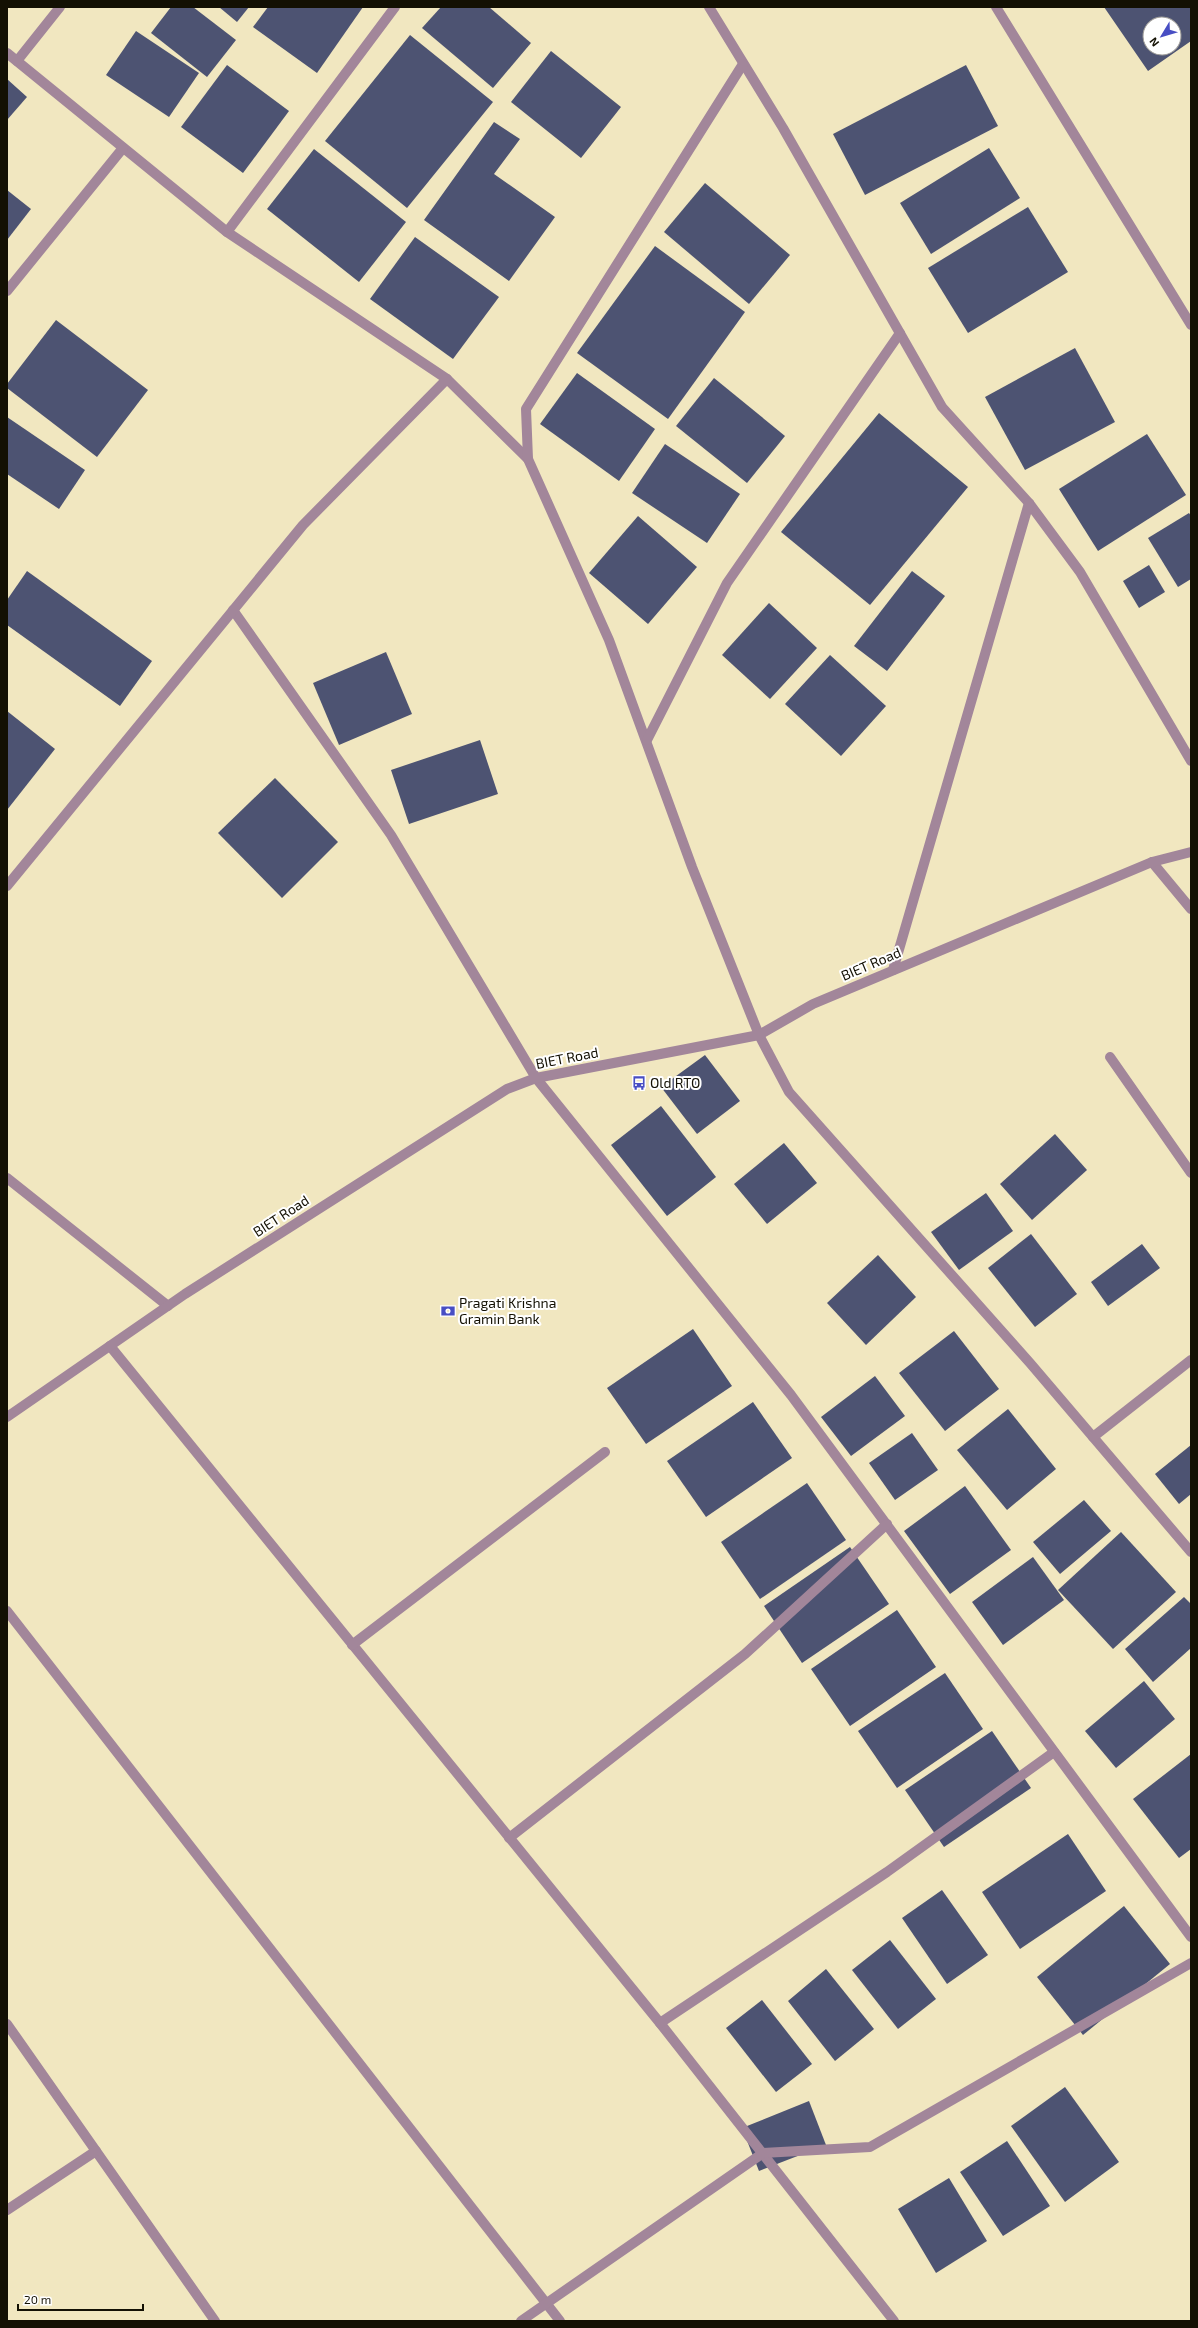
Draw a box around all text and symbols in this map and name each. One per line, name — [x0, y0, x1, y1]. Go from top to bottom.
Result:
north arrow — [1142, 16, 1182, 56]
text: N — [1146, 35, 1161, 50]
street label: BIET Road — [838, 943, 903, 984]
street label: BIET Road — [534, 1043, 600, 1072]
place label: Old RTO — [650, 1074, 700, 1091]
bus stop icon: Old RTO — [631, 1075, 647, 1091]
street label: BIET Road — [250, 1191, 312, 1240]
place label: Pragati Krishna Gramin Bank — [459, 1294, 556, 1327]
bank icon: Pragati Krishna Gramin Bank — [440, 1303, 456, 1319]
scale bar — [18, 2286, 143, 2312]
text: 20 m — [24, 2292, 51, 2306]

